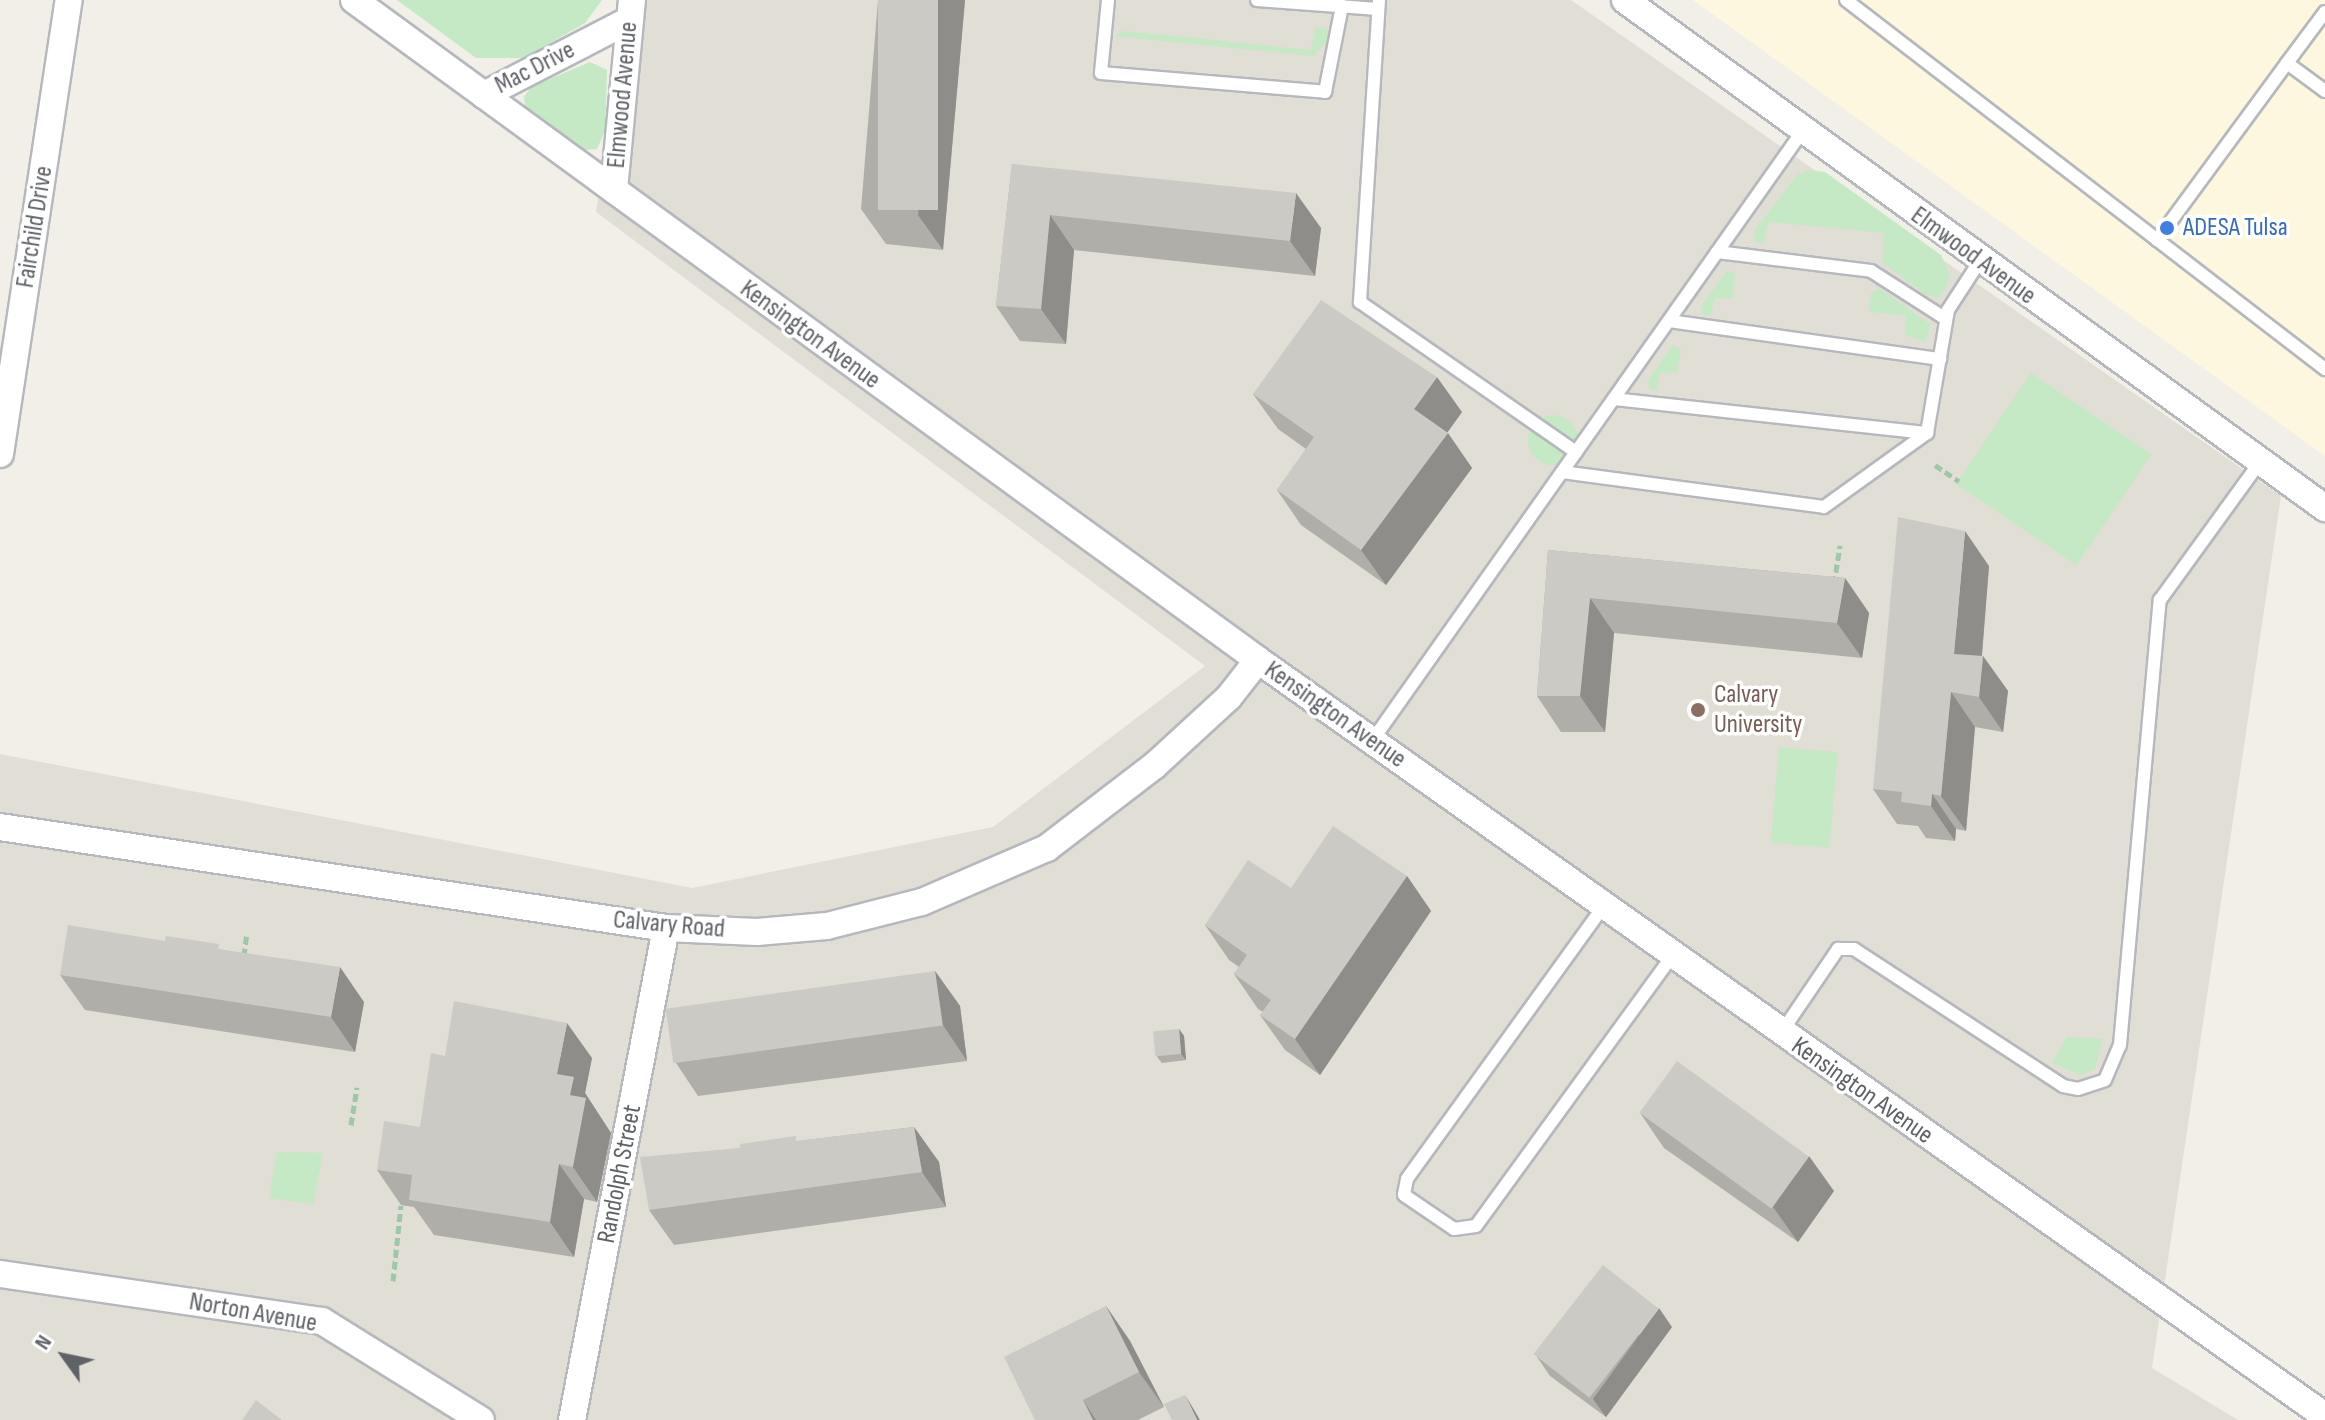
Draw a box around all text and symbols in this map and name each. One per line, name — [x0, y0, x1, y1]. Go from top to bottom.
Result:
street label: Elmwood Avenue — [601, 20, 645, 170]
street label: Mac Drive — [490, 35, 580, 101]
street label: Fairchild Drive — [10, 164, 60, 290]
street label: Elmwood Avenue — [1904, 200, 2042, 312]
place label: ADESA Tulsa — [2183, 212, 2288, 244]
marker: ADESA Tulsa — [2158, 219, 2176, 237]
street label: Kensington Avenue — [734, 274, 886, 396]
street label: Kensington Avenue — [1258, 655, 1412, 775]
place label: Calvary University — [1714, 679, 1802, 740]
marker: Calvary University — [1689, 701, 1707, 719]
street label: Calvary Road — [612, 905, 726, 945]
street label: Kensington Avenue — [1785, 1031, 1939, 1151]
street label: Randolph Street — [591, 1102, 649, 1246]
street label: Norton Avenue — [187, 1286, 319, 1340]
north arrow — [24, 1316, 104, 1396]
text: N — [29, 1330, 58, 1355]

